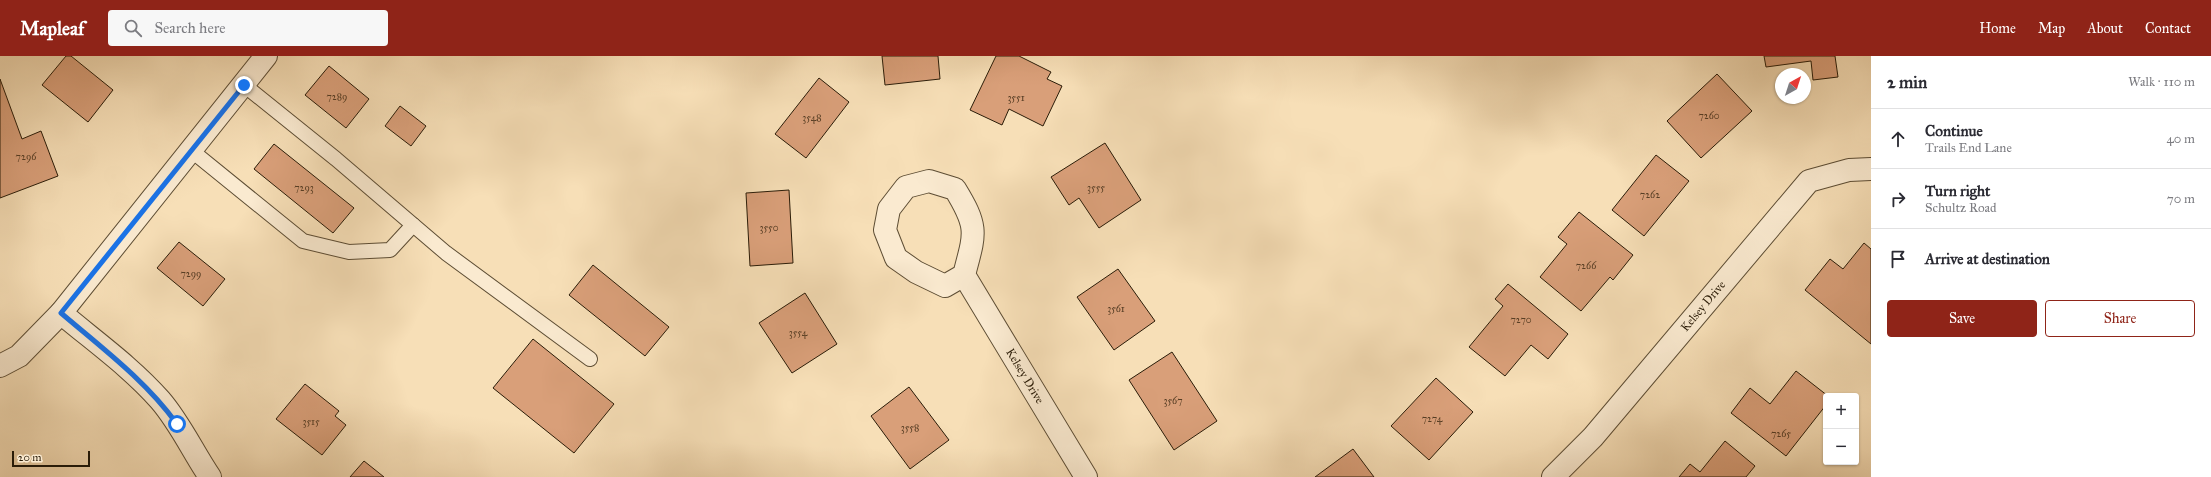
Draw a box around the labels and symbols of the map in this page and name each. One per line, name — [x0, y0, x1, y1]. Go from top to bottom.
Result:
north arrow — [1775, 68, 1811, 104]
route end — [235, 76, 253, 94]
house number: 7289 — [327, 91, 347, 103]
house number: 3551 — [1007, 92, 1025, 104]
house number: 7260 — [1698, 110, 1720, 122]
house number: 3548 — [802, 112, 822, 124]
house number: 7296 — [16, 151, 37, 163]
house number: 7293 — [294, 182, 314, 194]
house number: 3555 — [1087, 182, 1105, 194]
house number: 7262 — [1640, 189, 1660, 201]
house number: 3550 — [759, 222, 779, 234]
house number: 7266 — [1576, 260, 1597, 272]
house number: 7299 — [180, 268, 202, 280]
street label: Kelsey Drive — [1678, 278, 1728, 334]
house number: 3561 — [1107, 303, 1125, 315]
house number: 7270 — [1510, 314, 1532, 326]
house number: 3554 — [789, 327, 808, 339]
street label: Kelsey Drive — [1003, 346, 1047, 406]
house number: 3567 — [1163, 395, 1183, 407]
house number: 7274 — [1422, 413, 1443, 425]
route start — [168, 415, 186, 433]
house number: 3515 — [302, 416, 320, 428]
house number: 3558 — [901, 422, 919, 434]
house number: 7265 — [1771, 428, 1791, 440]
scale bar — [12, 449, 90, 468]

